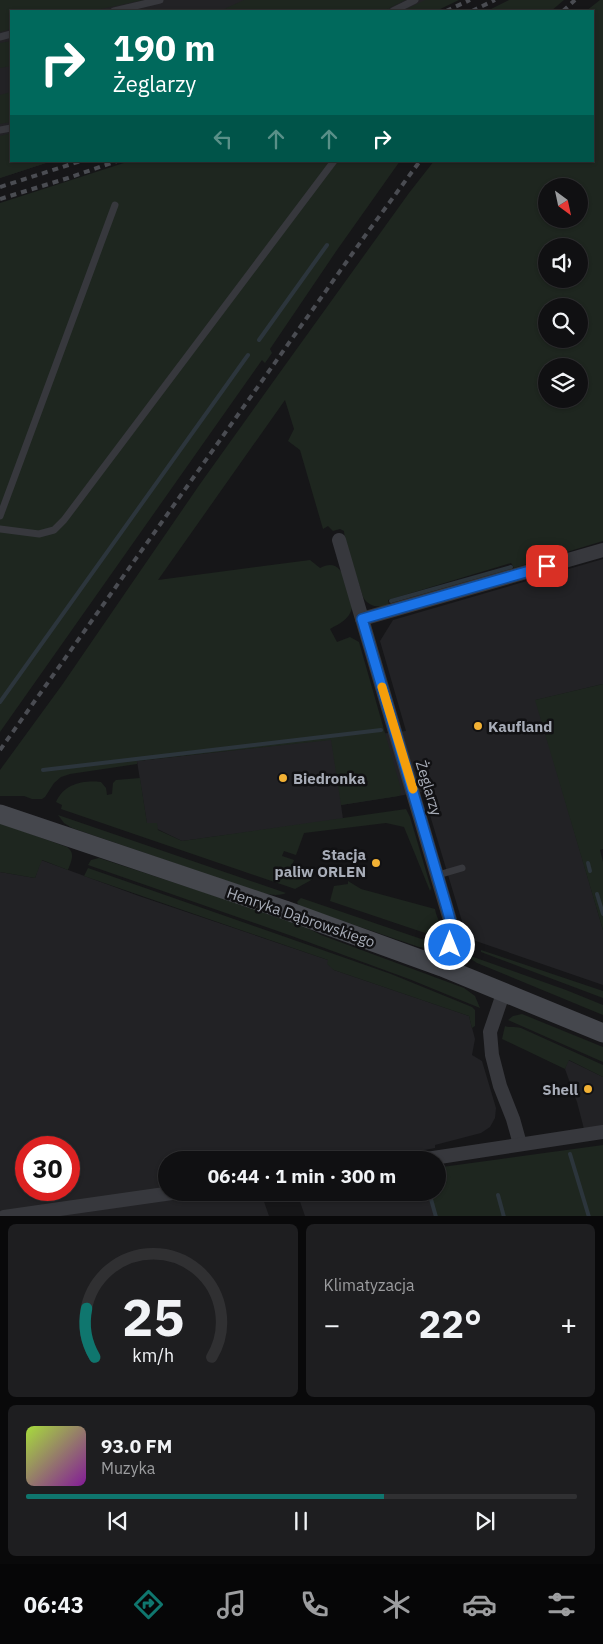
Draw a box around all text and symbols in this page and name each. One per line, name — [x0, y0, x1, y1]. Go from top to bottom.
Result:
text: 190 m — [113, 25, 216, 71]
icon: right — [30, 30, 95, 95]
text: Żeglarzy — [113, 69, 196, 98]
icon: left — [209, 125, 237, 153]
icon: ahead — [262, 125, 290, 153]
icon: ahead — [315, 125, 343, 153]
icon: right — [368, 125, 396, 153]
north arrow — [538, 178, 588, 228]
map controls — [538, 178, 588, 408]
button: sound — [538, 238, 588, 288]
button: search — [538, 298, 588, 348]
button: layers — [538, 358, 588, 408]
pin — [526, 545, 568, 587]
icon: arrive — [533, 552, 561, 580]
place label: Kaufland — [488, 717, 552, 736]
marker: Kaufland — [472, 720, 484, 732]
street label: Żeglarzy — [412, 758, 447, 818]
place label: Biedronka — [293, 769, 366, 788]
marker: Biedronka — [277, 772, 289, 784]
place label: Stacja paliw ORLEN — [275, 845, 366, 881]
marker: Stacja paliw ORLEN — [370, 857, 382, 869]
street label: Henryka Dąbrowskiego — [224, 883, 378, 951]
position arrow — [423, 918, 475, 970]
place label: Shell — [542, 1080, 578, 1099]
marker: Shell — [582, 1083, 594, 1095]
speed limit sign: 30 — [15, 1136, 80, 1201]
text: 06:44 · 1 min · 300 m — [208, 1164, 396, 1188]
text: Klimatyzacja — [324, 1275, 415, 1295]
text: 25 — [122, 1283, 184, 1350]
text: 22° — [419, 1299, 482, 1348]
text: − — [324, 1306, 340, 1343]
text: + — [560, 1306, 577, 1343]
text: km/h — [132, 1344, 174, 1367]
text: 93.0 FM — [101, 1434, 172, 1458]
text: Muzyka — [101, 1458, 155, 1478]
icon: previous — [104, 1507, 132, 1535]
icon: pause — [287, 1507, 315, 1535]
icon: next — [471, 1507, 499, 1535]
icon: directions — [131, 1587, 166, 1622]
icon: music — [214, 1587, 249, 1622]
icon: phone — [297, 1587, 332, 1622]
icon: climate — [379, 1587, 414, 1622]
icon: car — [462, 1587, 497, 1622]
icon: filters — [544, 1587, 579, 1622]
text: 06:43 — [24, 1590, 84, 1619]

